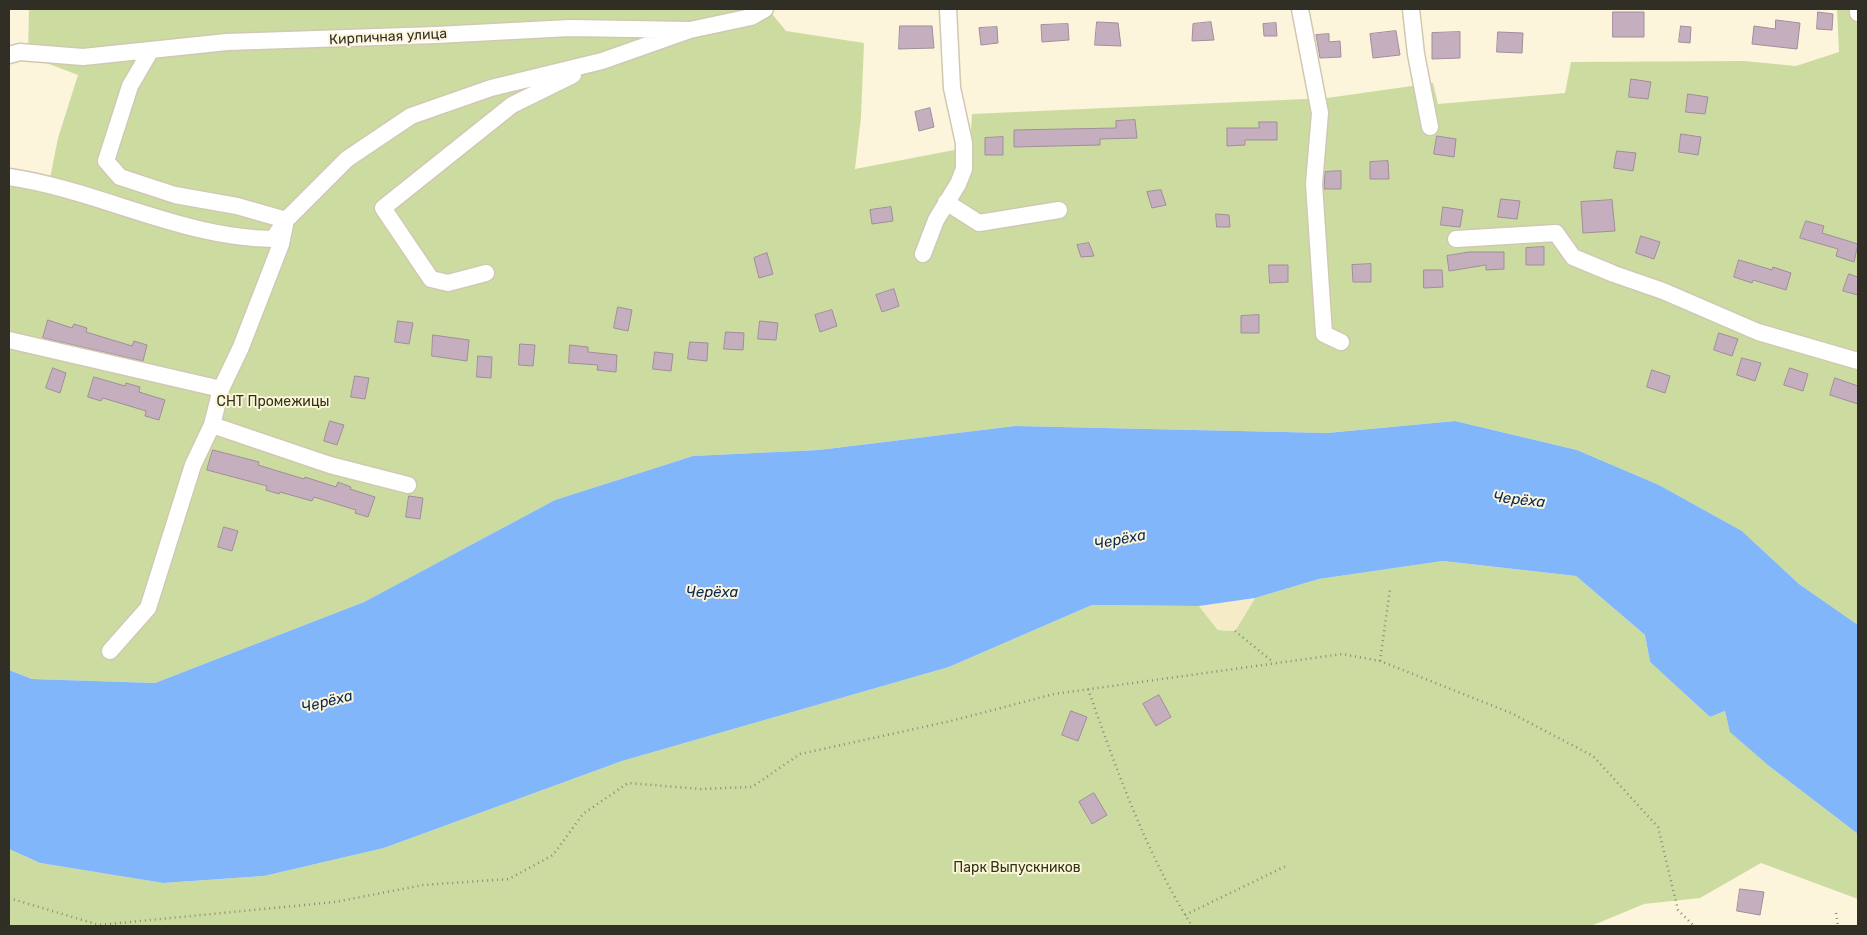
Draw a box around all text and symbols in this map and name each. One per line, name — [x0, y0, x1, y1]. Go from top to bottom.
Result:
street label: Кирпичная улица — [329, 26, 447, 48]
park label: СНТ Промежицы — [217, 394, 329, 410]
water label: Черёха — [1492, 488, 1546, 512]
water label: Черёха — [1093, 526, 1147, 554]
water label: Черёха — [686, 584, 738, 602]
water label: Черёха — [299, 687, 355, 717]
park label: Парк Выпускников — [953, 860, 1081, 876]

